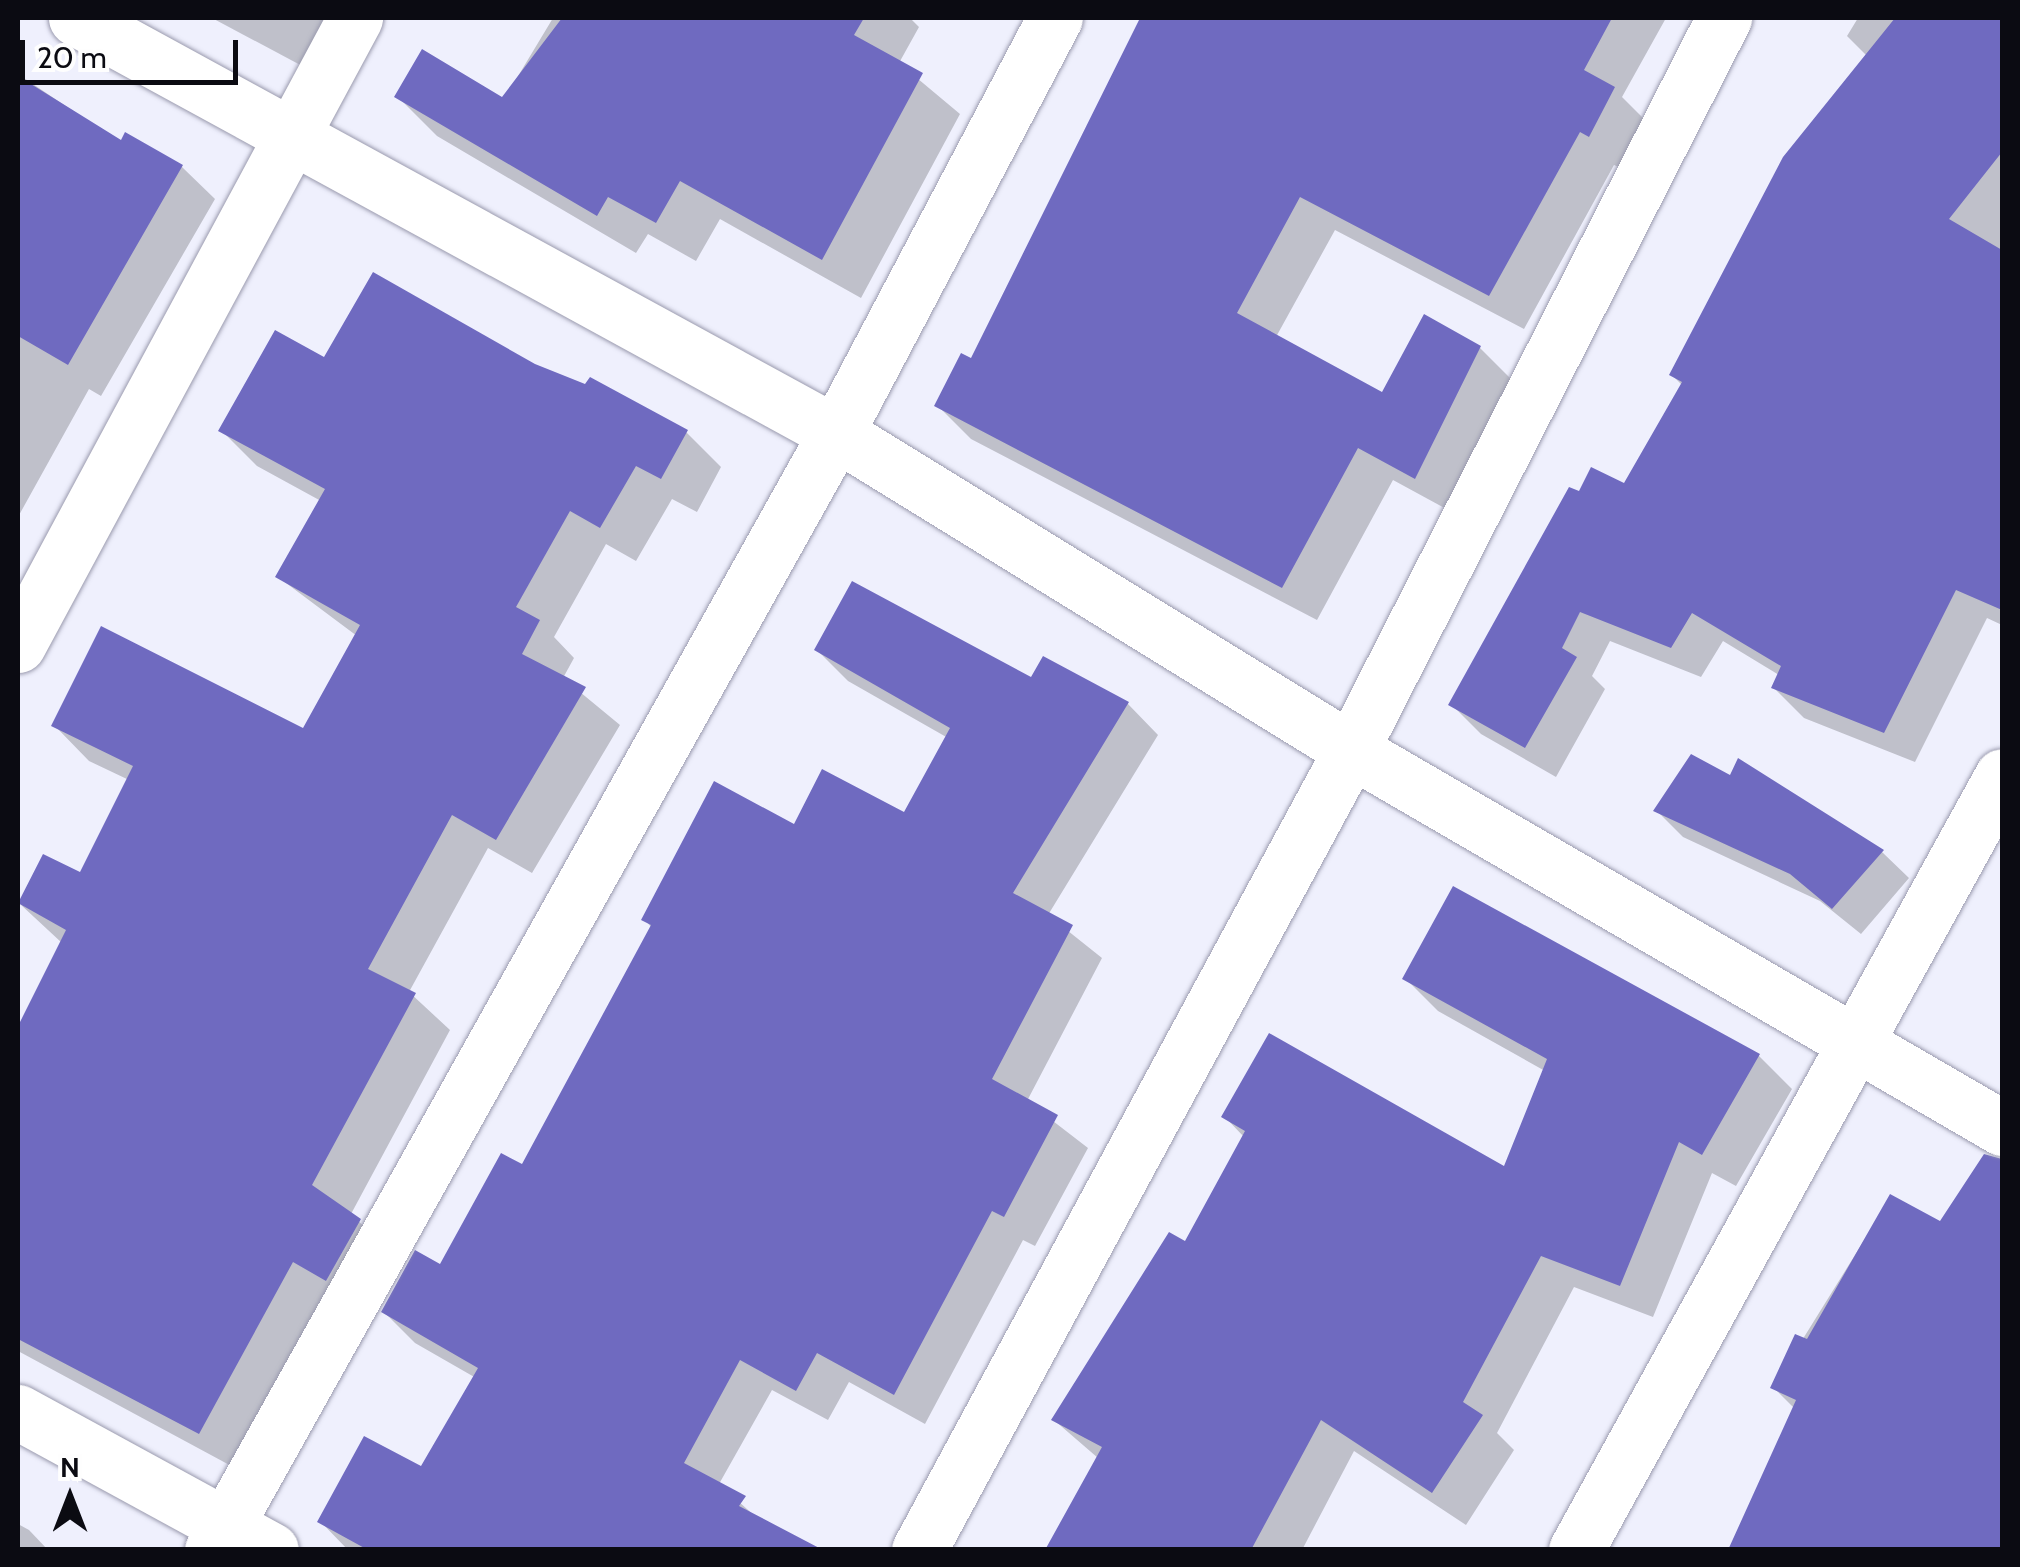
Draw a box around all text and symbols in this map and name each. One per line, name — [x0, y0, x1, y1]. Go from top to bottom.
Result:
scale bar — [25, 20, 242, 82]
text: 20 m — [37, 39, 107, 76]
north arrow — [20, 1447, 120, 1547]
text: N — [60, 1450, 80, 1484]

